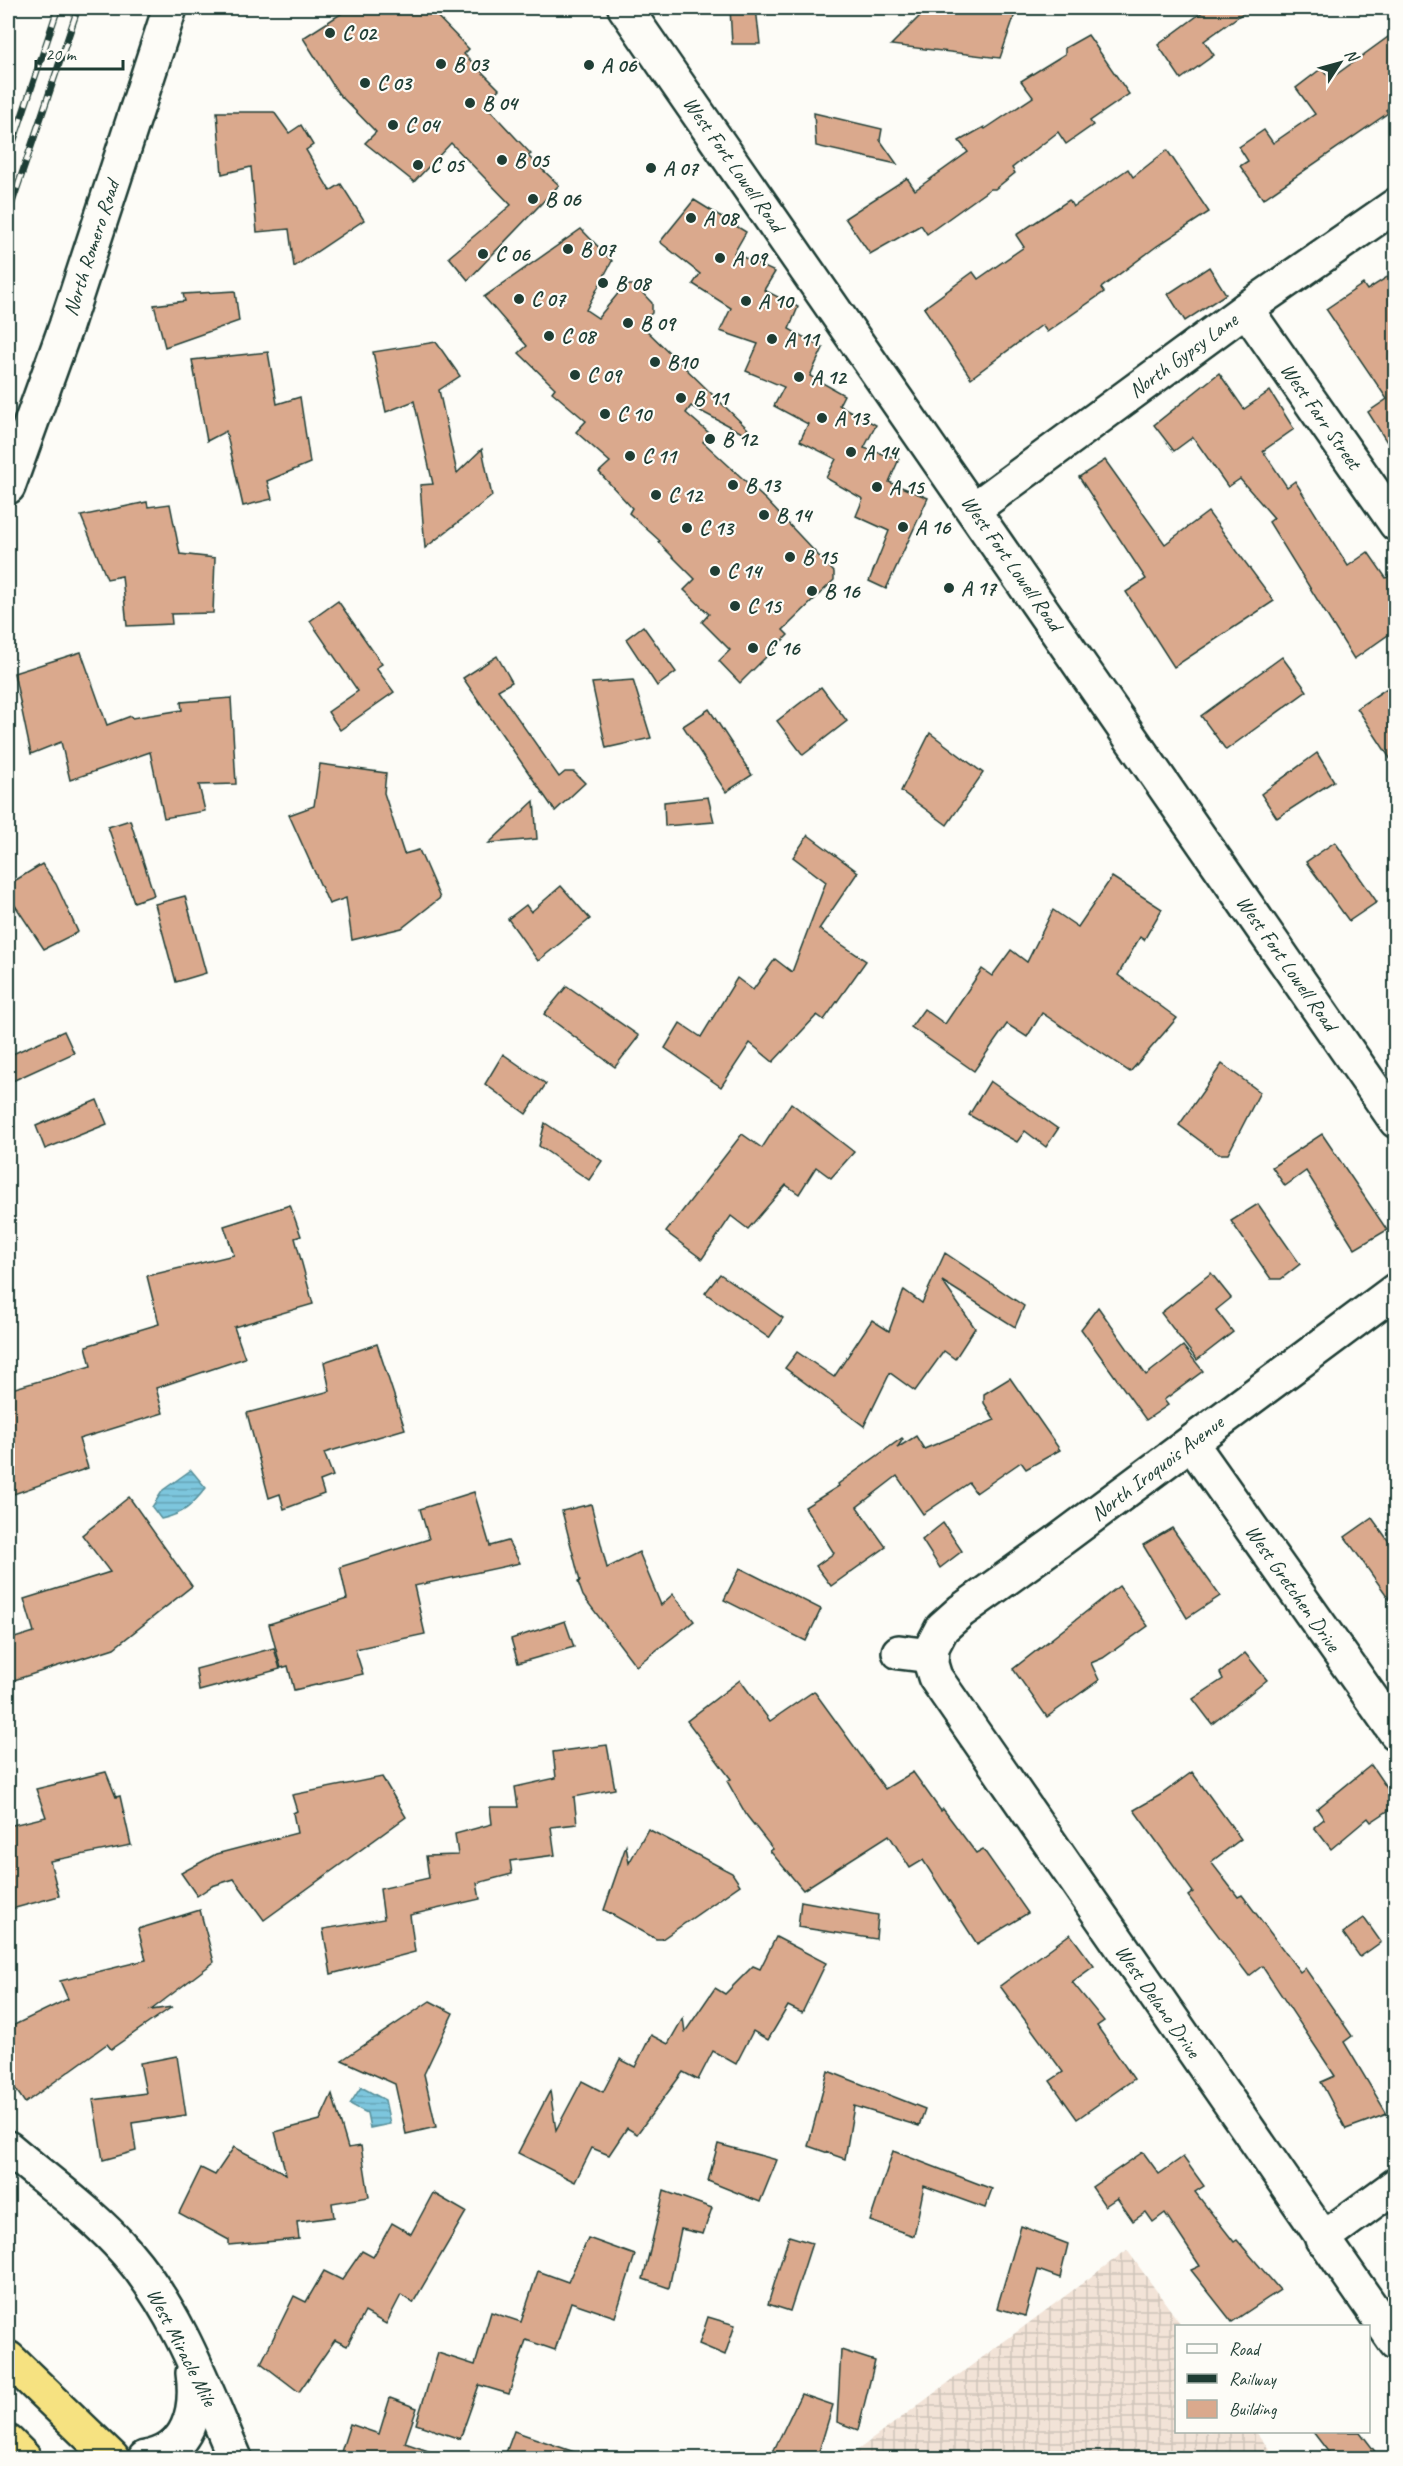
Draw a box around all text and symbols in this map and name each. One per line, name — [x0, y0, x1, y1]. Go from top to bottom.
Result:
place label: C 02 — [342, 20, 379, 46]
marker: C 02 — [323, 26, 337, 40]
scale bar — [36, 33, 123, 71]
north arrow — [1310, 33, 1370, 93]
text: 20 m — [45, 43, 78, 65]
text: N — [1340, 45, 1364, 67]
place label: B 03 — [453, 51, 491, 77]
place label: A 06 — [601, 52, 638, 78]
marker: B 03 — [434, 57, 448, 71]
marker: A 06 — [582, 58, 596, 72]
place label: C 03 — [377, 70, 414, 96]
marker: C 03 — [358, 76, 372, 90]
place label: B 04 — [482, 90, 520, 116]
street label: West Fort Lowell Road — [678, 91, 792, 240]
marker: B 04 — [463, 96, 477, 110]
place label: C 04 — [405, 112, 442, 138]
marker: C 04 — [386, 118, 400, 132]
place label: B 05 — [514, 147, 551, 173]
place label: C 05 — [430, 152, 466, 178]
marker: B 05 — [495, 153, 509, 167]
place label: A 07 — [663, 155, 700, 181]
marker: C 05 — [411, 158, 425, 172]
marker: A 07 — [644, 161, 658, 175]
street label: North Romero Road — [57, 174, 126, 319]
place label: B 06 — [545, 186, 583, 212]
marker: B 06 — [526, 192, 540, 206]
place label: A 08 — [703, 205, 740, 231]
marker: A 08 — [684, 211, 698, 225]
place label: B 07 — [580, 236, 618, 262]
place label: C 06 — [495, 241, 532, 267]
marker: B 07 — [561, 242, 575, 256]
place label: A 09 — [732, 245, 769, 271]
marker: C 06 — [476, 247, 490, 261]
marker: A 09 — [713, 251, 727, 265]
place label: B 08 — [615, 270, 653, 296]
marker: B 08 — [596, 276, 610, 290]
place label: C 07 — [531, 286, 568, 312]
place label: A 10 — [758, 288, 795, 314]
marker: C 07 — [512, 292, 526, 306]
marker: A 10 — [739, 294, 753, 308]
street label: North Gypsy Lane — [1123, 306, 1244, 403]
place label: B 09 — [640, 310, 678, 336]
marker: B 09 — [621, 316, 635, 330]
place label: C 08 — [561, 323, 598, 349]
place label: A 11 — [784, 326, 821, 352]
marker: C 08 — [542, 329, 556, 343]
marker: A 11 — [765, 332, 779, 346]
place label: B10 — [667, 349, 699, 375]
marker: B10 — [648, 355, 662, 369]
street label: West Farr Street — [1275, 358, 1368, 476]
place label: C 09 — [587, 362, 624, 388]
place label: A 12 — [811, 364, 848, 390]
marker: C 09 — [568, 368, 582, 382]
marker: A 12 — [792, 370, 806, 384]
place label: B 11 — [693, 385, 731, 411]
marker: B 11 — [674, 391, 688, 405]
place label: C 10 — [617, 401, 654, 427]
place label: A 13 — [834, 405, 871, 431]
marker: C 10 — [598, 407, 612, 421]
marker: A 13 — [815, 411, 829, 425]
place label: B 12 — [722, 426, 760, 452]
marker: B 12 — [703, 432, 717, 446]
place label: A 14 — [863, 439, 900, 465]
place label: C 11 — [642, 443, 679, 469]
marker: A 14 — [844, 445, 858, 459]
marker: C 11 — [623, 449, 637, 463]
place label: B 13 — [745, 472, 783, 498]
place label: A 15 — [889, 474, 925, 500]
marker: B 13 — [726, 478, 740, 492]
marker: A 15 — [870, 480, 884, 494]
place label: C 12 — [668, 482, 705, 508]
marker: C 12 — [649, 488, 663, 502]
street label: West Fort Lowell Road — [956, 490, 1070, 639]
place label: B 14 — [776, 502, 814, 528]
marker: B 14 — [757, 508, 771, 522]
place label: A 16 — [915, 514, 952, 540]
place label: C 13 — [699, 515, 736, 541]
marker: A 16 — [896, 520, 910, 534]
marker: C 13 — [680, 521, 694, 535]
place label: B 15 — [802, 544, 839, 570]
marker: B 15 — [783, 550, 797, 564]
place label: C 14 — [727, 558, 764, 584]
marker: C 14 — [708, 564, 722, 578]
place label: A 17 — [961, 575, 998, 601]
place label: B 16 — [824, 578, 862, 604]
marker: A 17 — [942, 581, 956, 595]
marker: B 16 — [805, 584, 819, 598]
place label: C 15 — [747, 593, 783, 619]
marker: C 15 — [728, 599, 742, 613]
place label: C 16 — [765, 635, 802, 661]
marker: C 16 — [746, 641, 760, 655]
street label: West Fort Lowell Road — [1231, 890, 1345, 1039]
street label: North Iroquois Avenue — [1085, 1408, 1230, 1526]
street label: West Gretchen Drive — [1240, 1520, 1347, 1657]
street label: West Delano Drive — [1110, 1940, 1207, 2063]
street label: West Miracle Mile — [141, 2284, 223, 2411]
legend — [1175, 2325, 1370, 2433]
text: Road — [1229, 2338, 1262, 2360]
text: Railway — [1229, 2368, 1277, 2390]
text: Building — [1229, 2398, 1278, 2420]

